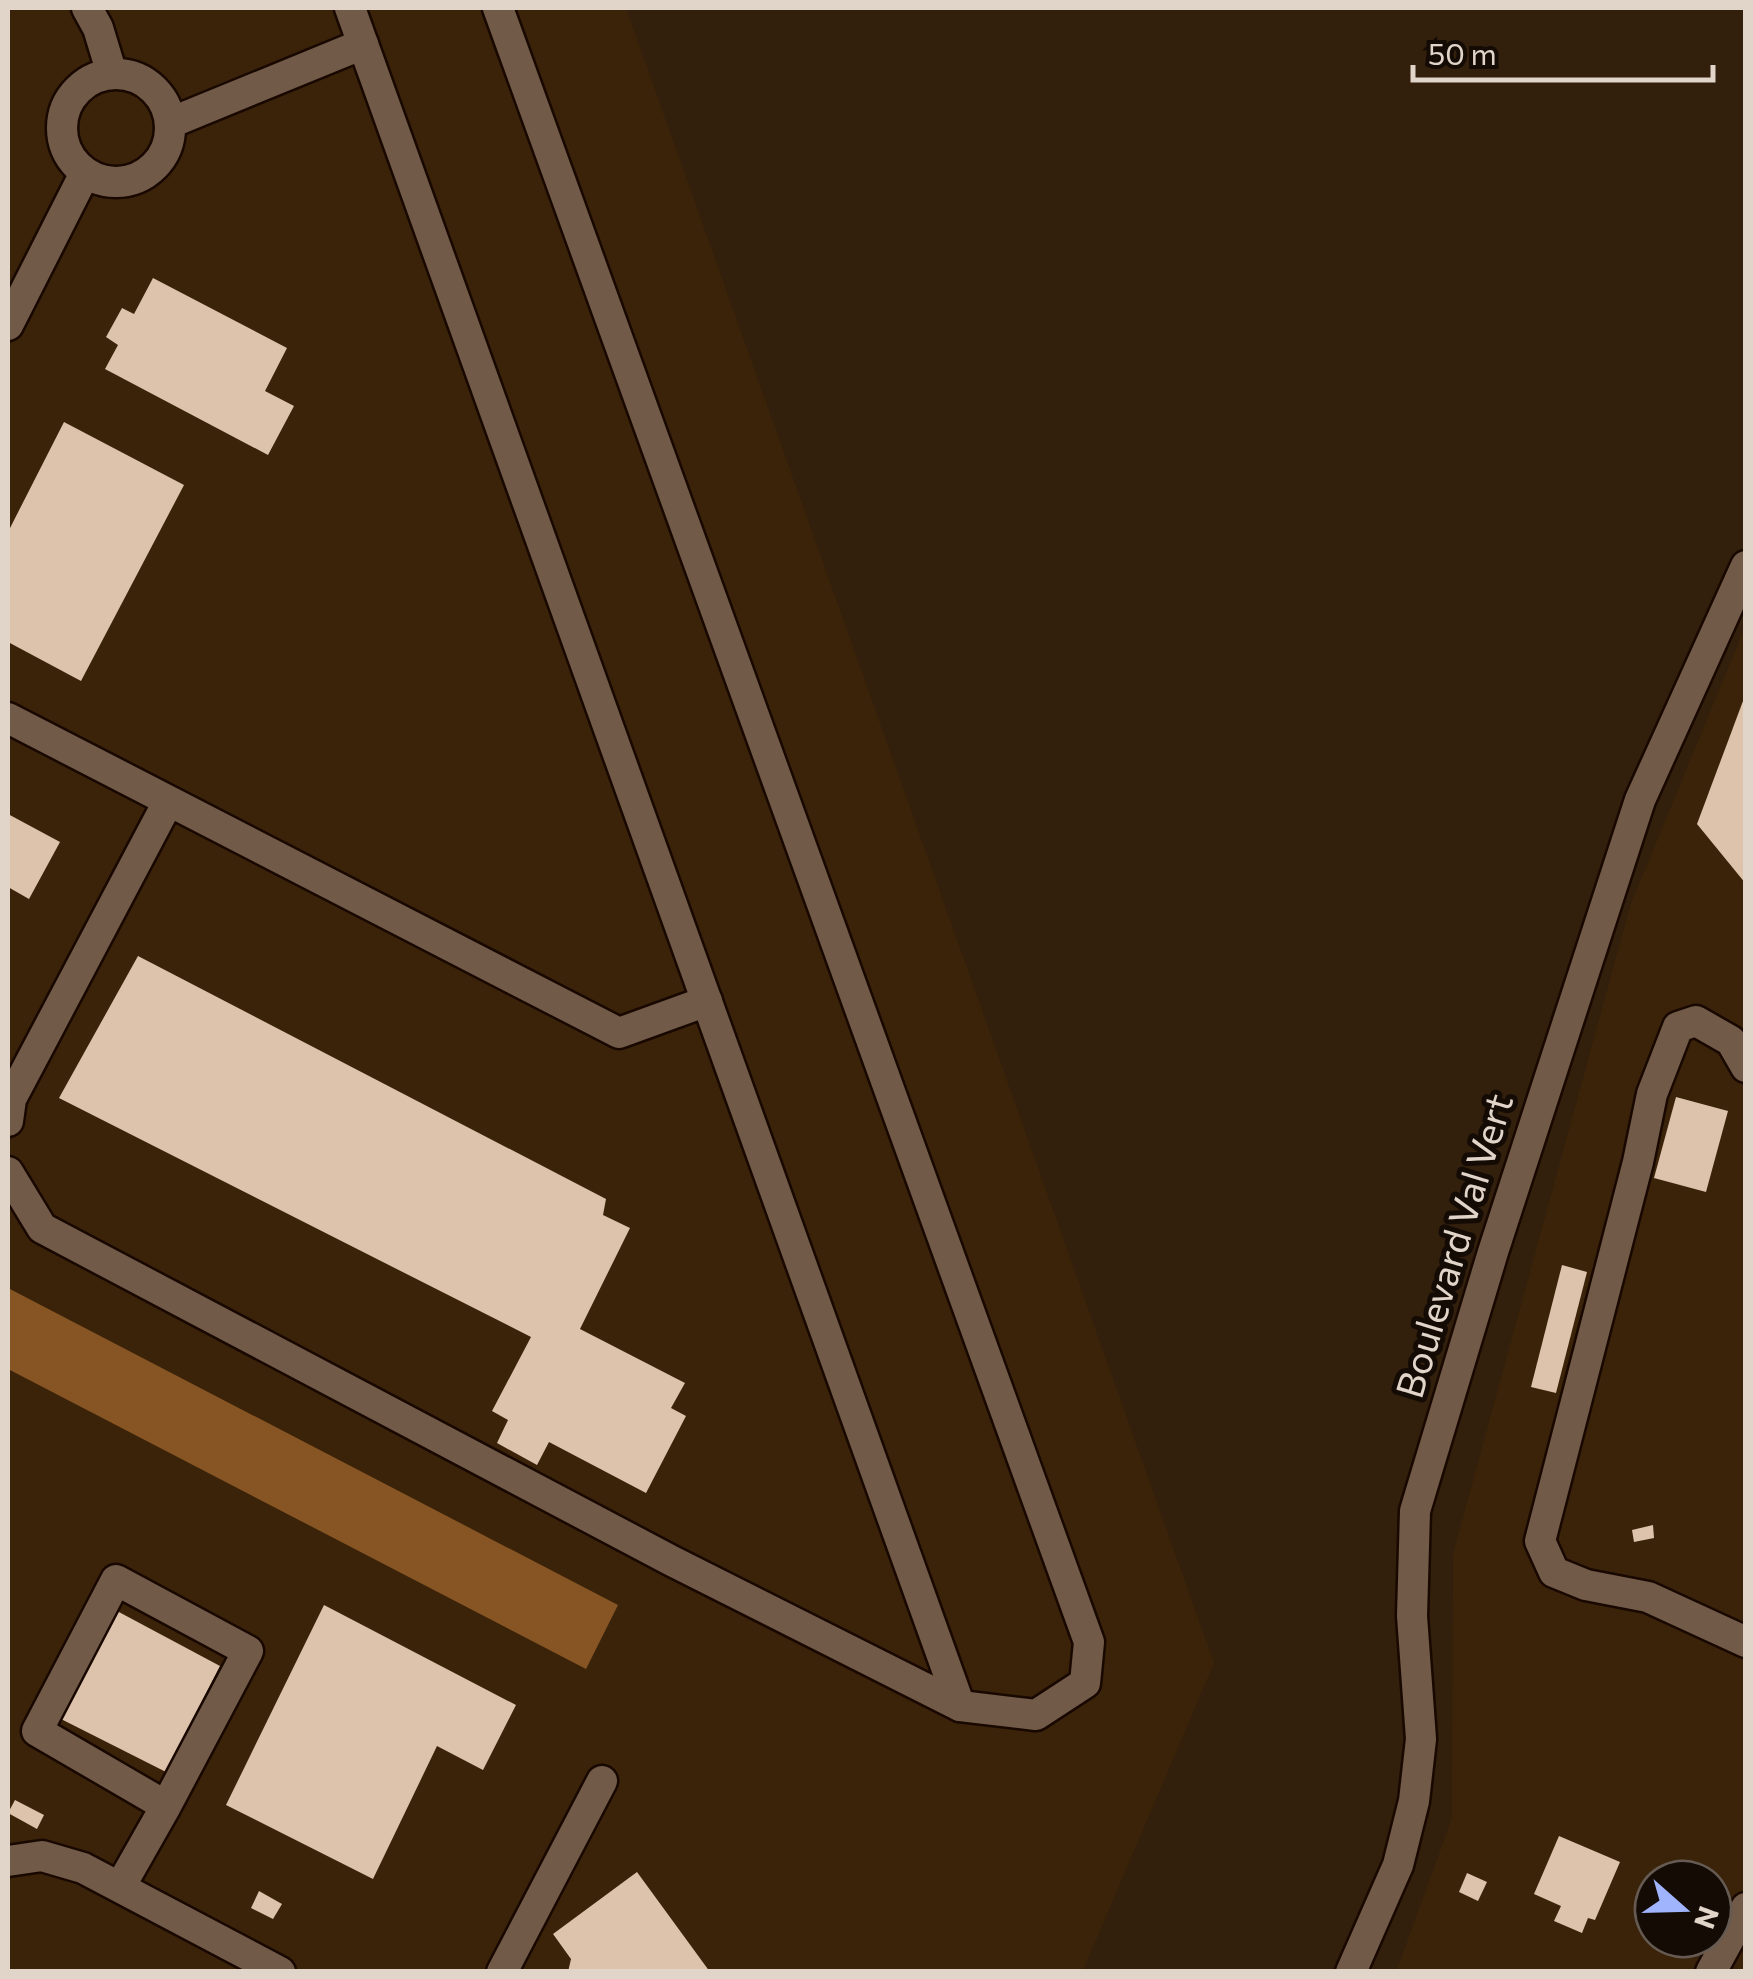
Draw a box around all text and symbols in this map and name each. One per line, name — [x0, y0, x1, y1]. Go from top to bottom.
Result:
scale bar — [1413, 20, 1713, 82]
text: 50 m — [1428, 34, 1497, 71]
street label: Boulevard Val Vert — [1384, 1088, 1521, 1403]
north arrow — [1633, 1859, 1733, 1959]
text: N — [1688, 1902, 1727, 1934]

